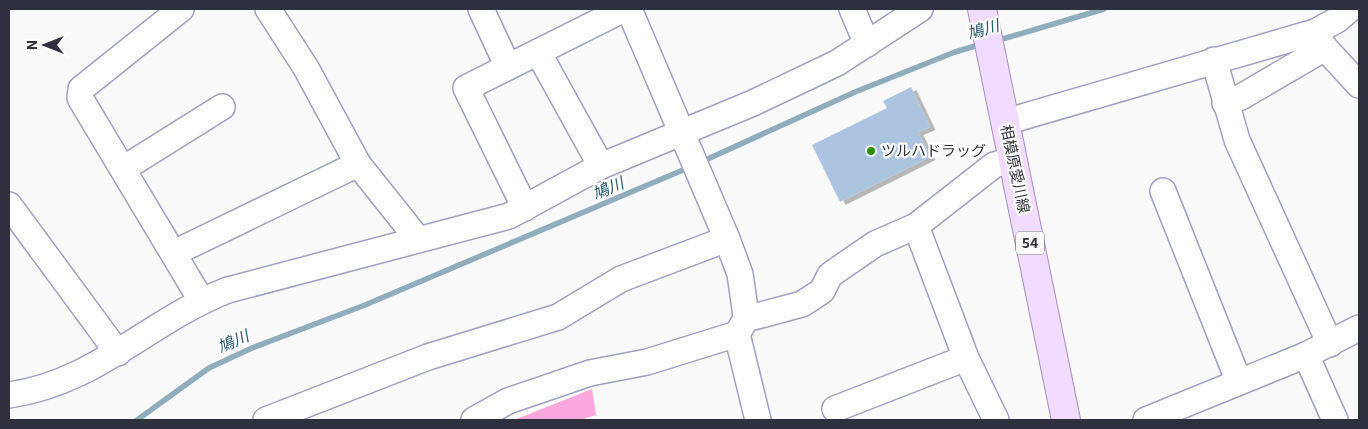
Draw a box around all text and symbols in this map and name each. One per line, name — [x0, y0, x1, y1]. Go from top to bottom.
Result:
water label: 鳩川 — [964, 12, 1003, 44]
north arrow — [20, 20, 70, 70]
text: N — [21, 40, 41, 50]
street label: 相模原愛川線 — [997, 122, 1036, 215]
place label: ツルハドラッグ — [881, 139, 986, 160]
marker: ツルハドラッグ — [865, 145, 877, 157]
water label: 鳩川 — [588, 169, 629, 204]
road number: 54 — [1016, 232, 1044, 254]
water label: 鳩川 — [213, 322, 254, 358]

